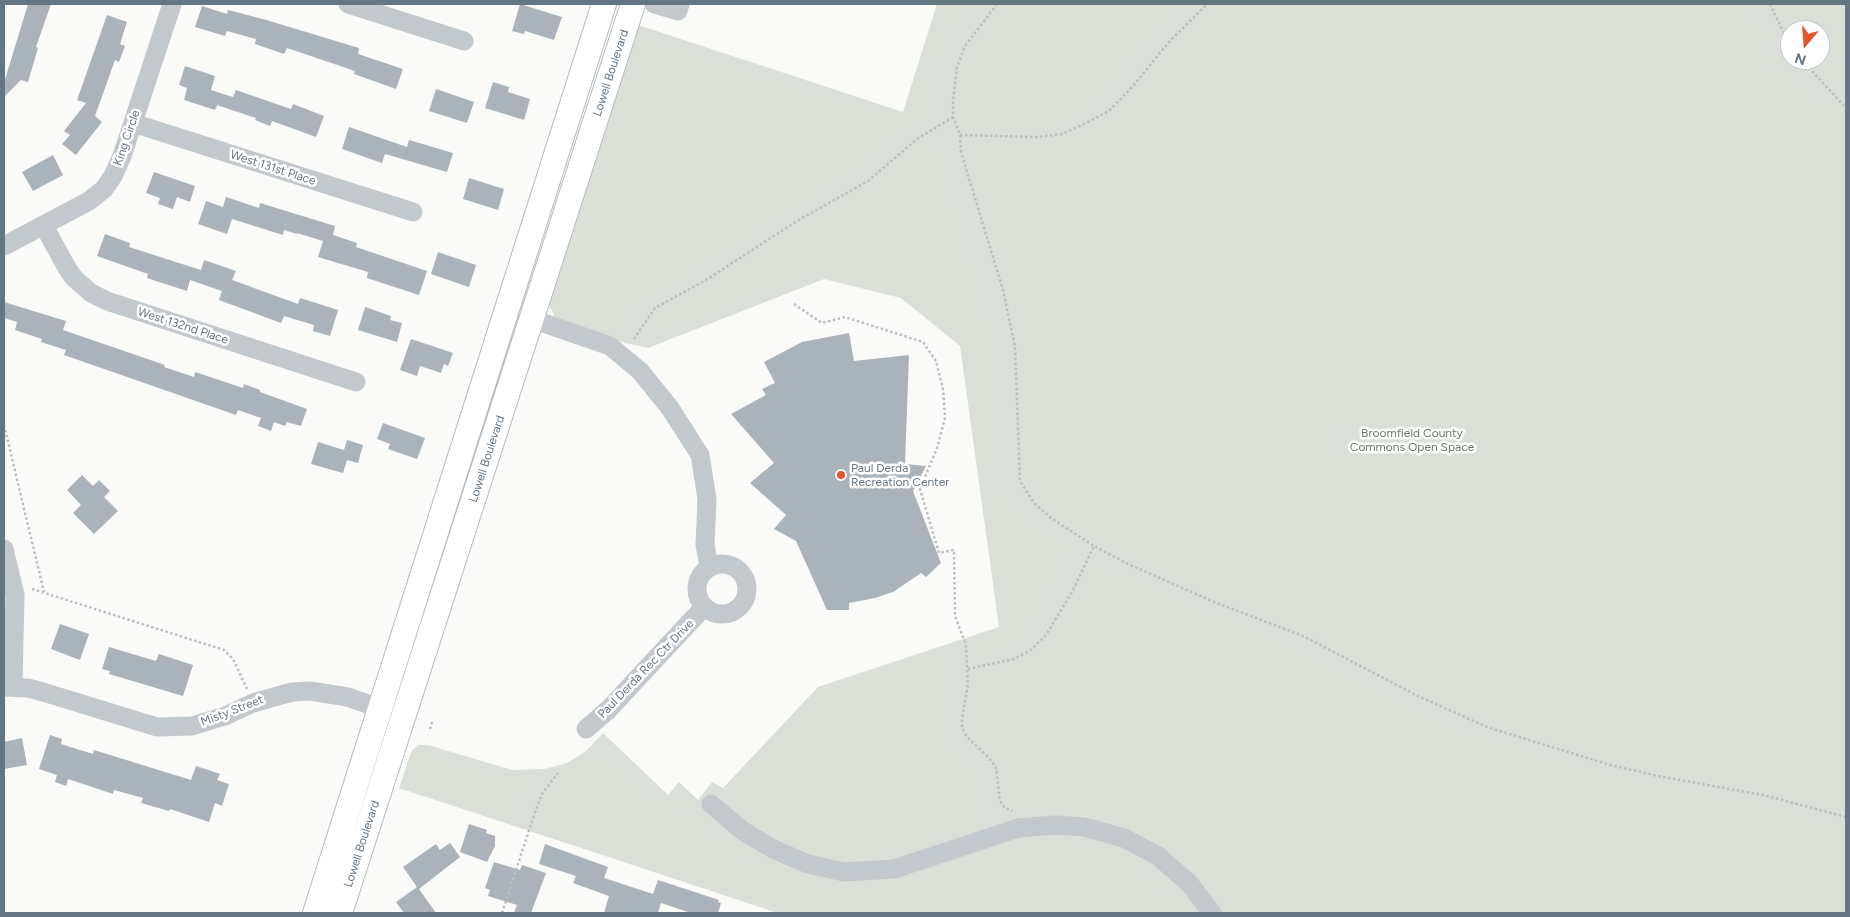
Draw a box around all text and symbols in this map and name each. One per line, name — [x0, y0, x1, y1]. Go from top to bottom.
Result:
north arrow — [1780, 20, 1830, 70]
street label: Lowell Boulevard — [590, 28, 632, 118]
text: N — [1793, 49, 1808, 69]
street label: King Circle — [111, 108, 143, 168]
street label: West 131st Place — [228, 147, 318, 189]
street label: West 132nd Place — [136, 305, 230, 347]
street label: Lowell Boulevard — [466, 414, 508, 504]
park label: Broomfield County Commons Open Space — [1350, 426, 1474, 454]
place label: Paul Derda Recreation Center — [851, 461, 949, 489]
marker: Paul Derda Recreation Center — [835, 469, 847, 481]
street label: Paul Derda Rec Ctr Drive — [595, 617, 697, 721]
street label: Misty Street — [199, 692, 265, 730]
street label: Lowell Boulevard — [341, 799, 383, 889]

